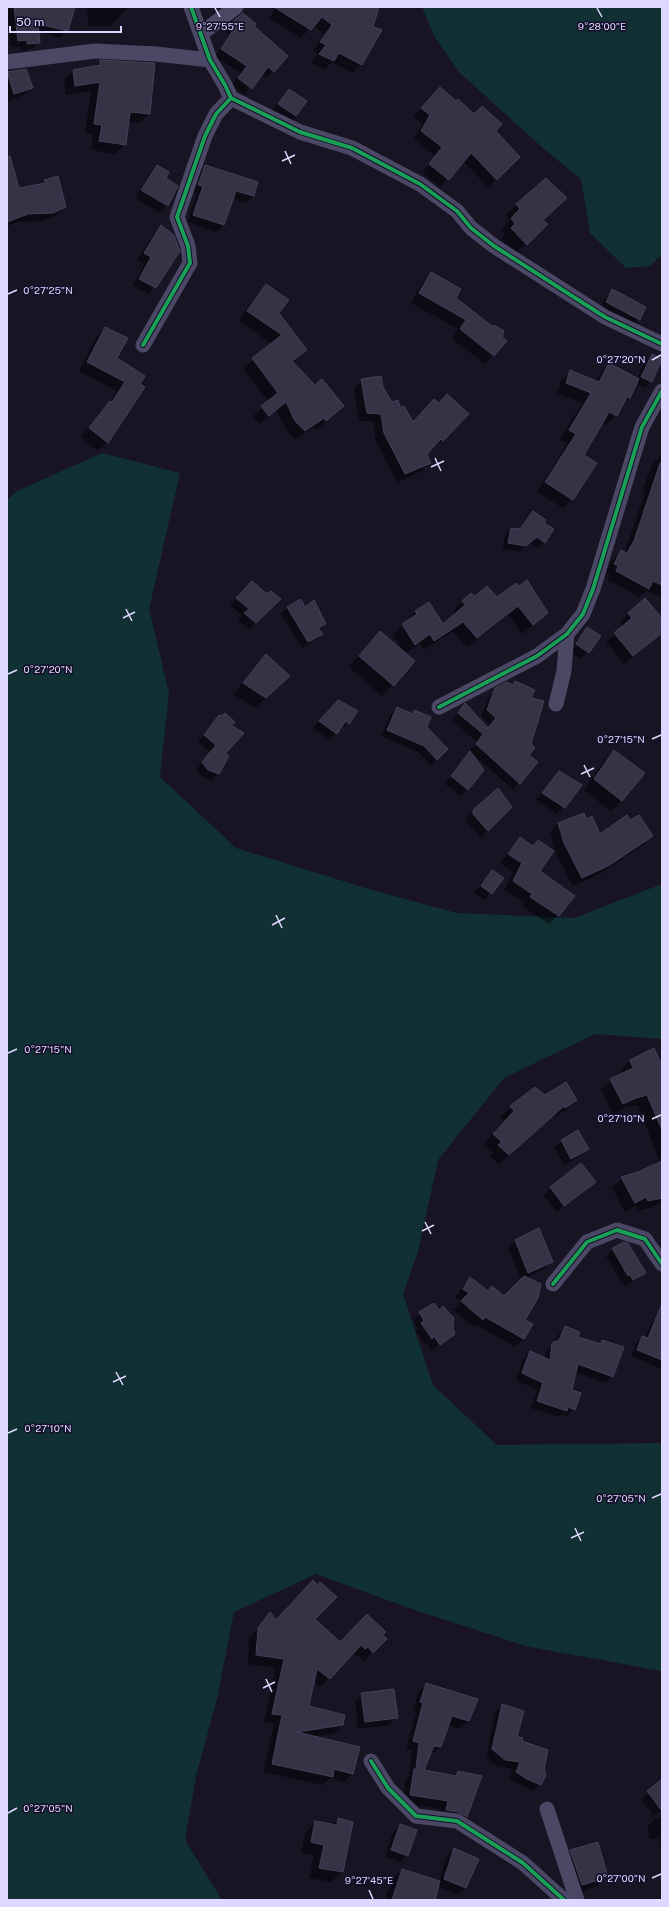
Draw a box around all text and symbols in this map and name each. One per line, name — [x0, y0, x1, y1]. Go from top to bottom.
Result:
scale bar — [10, 8, 121, 34]
text: 50 m — [16, 15, 44, 29]
text: 9°27'55"E — [196, 20, 244, 32]
text: 9°28'00"E — [578, 20, 626, 32]
text: 0°27'25"N — [23, 284, 73, 296]
text: 0°27'20"N — [596, 353, 646, 365]
text: 0°27'20"N — [23, 663, 73, 675]
text: 0°27'15"N — [597, 733, 645, 745]
text: 0°27'15"N — [24, 1043, 72, 1055]
text: 0°27'10"N — [597, 1112, 645, 1124]
text: 0°27'10"N — [24, 1422, 72, 1434]
text: 0°27'05"N — [596, 1492, 646, 1504]
text: 0°27'05"N — [23, 1802, 73, 1814]
text: 0°27'00"N — [596, 1872, 646, 1884]
text: 9°27'45"E — [345, 1874, 393, 1886]

